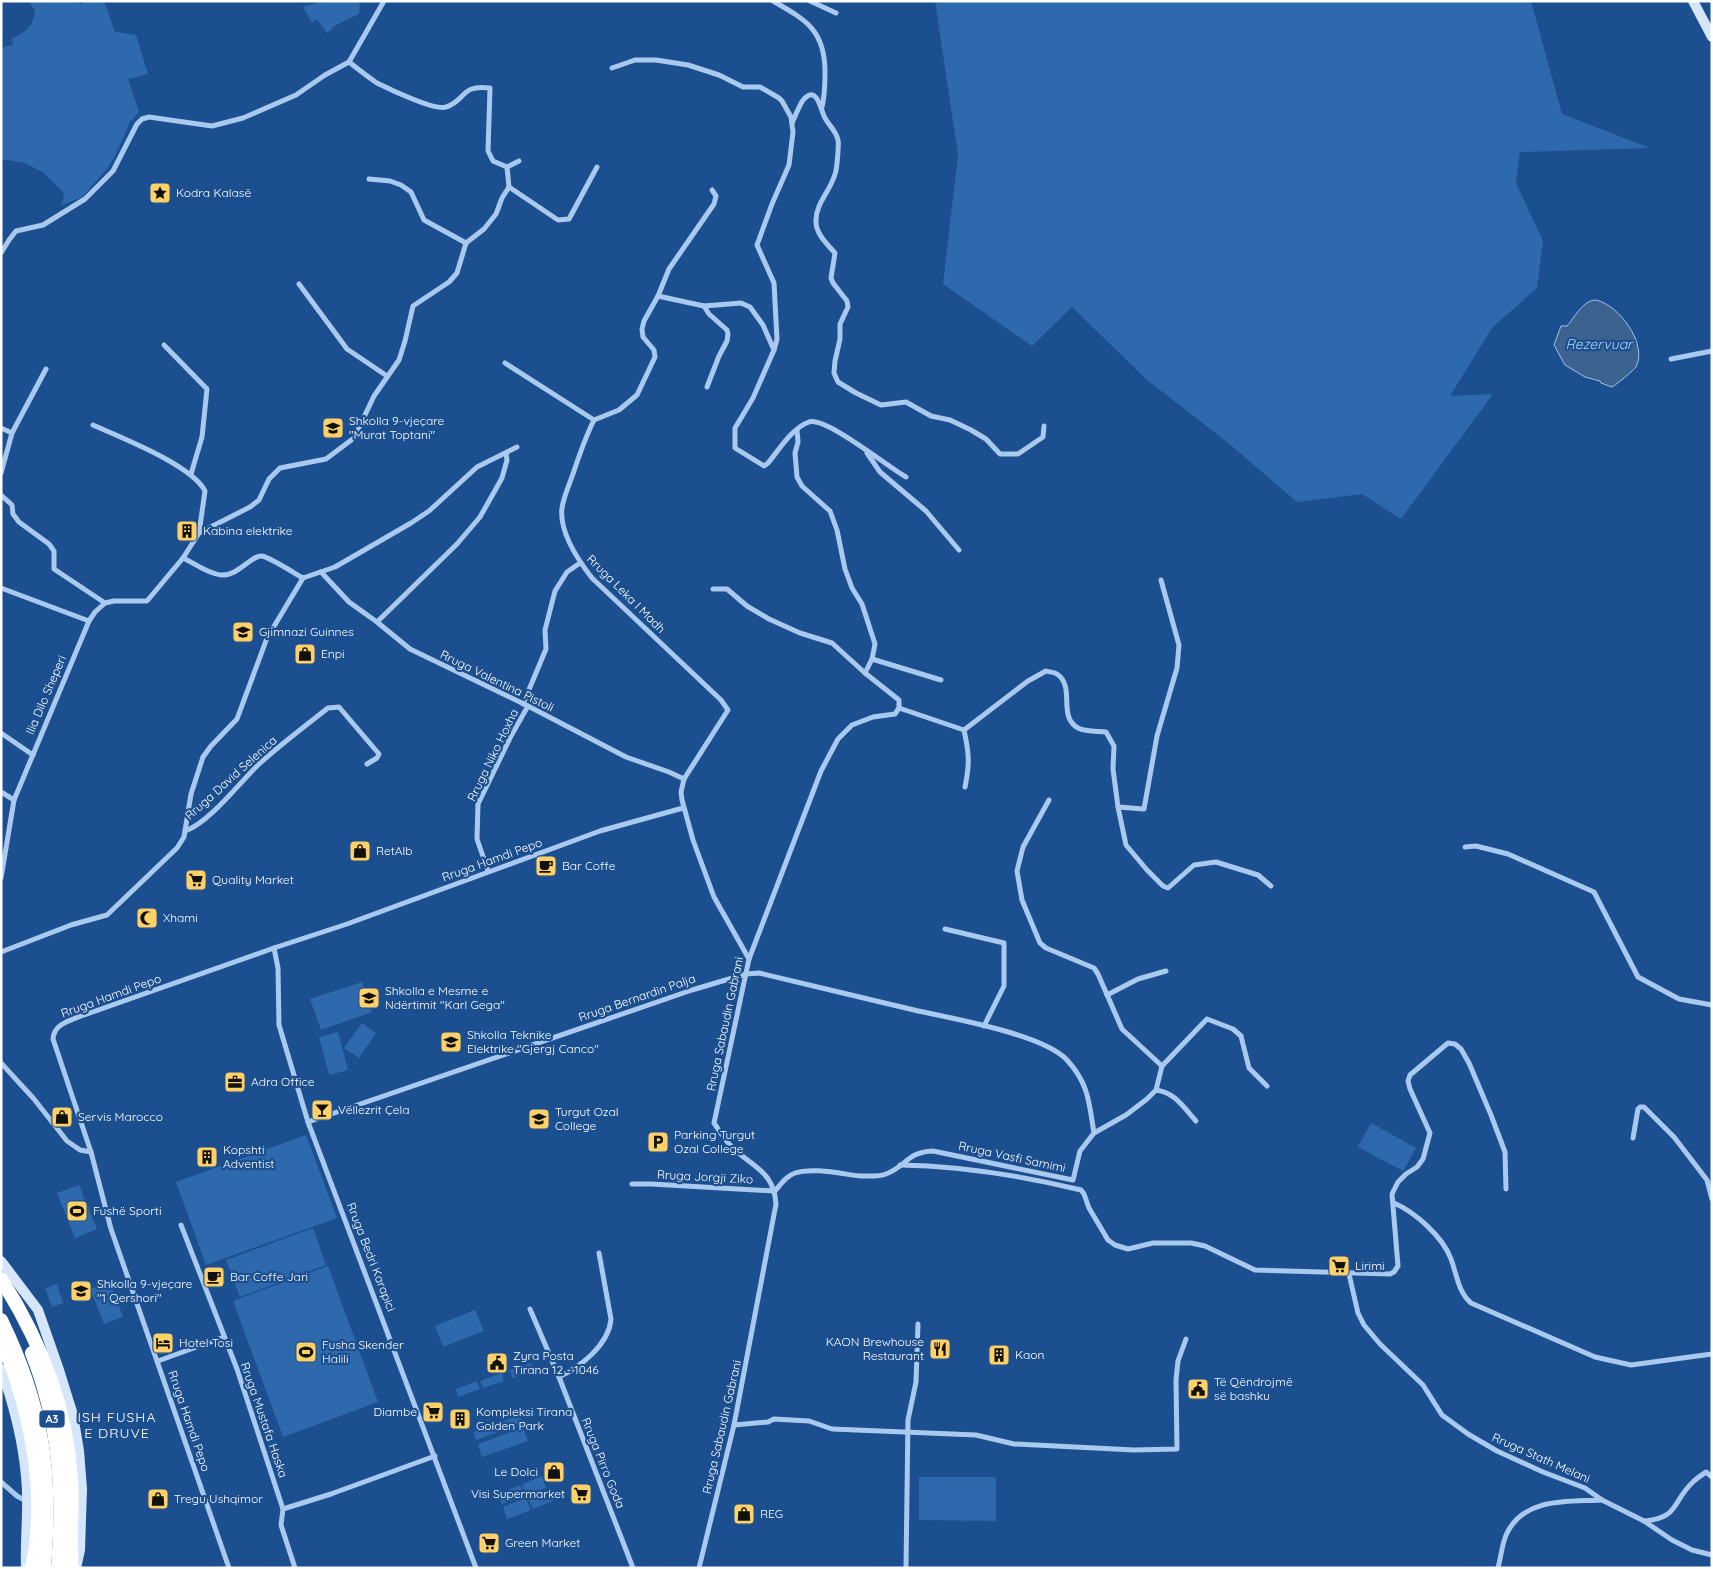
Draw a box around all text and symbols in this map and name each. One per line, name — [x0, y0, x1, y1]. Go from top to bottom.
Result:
place icon: Kodra Kalasë — [148, 181, 172, 205]
place label: Kodra Kalasë — [176, 185, 251, 200]
water label: Rezervuar — [1565, 335, 1634, 353]
place label: Shkolla 9-vjeçare "Murat Toptani" — [349, 413, 445, 442]
school or university icon: Shkolla 9-vjeçare "Murat Toptani" — [321, 416, 345, 440]
building icon: Kabina elektrike — [175, 519, 199, 543]
place label: Kabina elektrike — [203, 523, 293, 538]
street label: Rruga Leka I Madh — [584, 551, 669, 636]
school or university icon: Gjimnazi Guinnes — [231, 620, 255, 644]
place label: Gjimnazi Guinnes — [259, 624, 354, 639]
shop icon: Enpi — [293, 642, 317, 666]
place label: Enpi — [321, 646, 345, 661]
street label: Rruga Valentina Pistoli — [438, 646, 557, 715]
street label: Ilia Dilo Sheperi — [22, 653, 69, 737]
street label: Rruga Niko Hoxha — [464, 706, 521, 803]
street label: Rruga David Selenica — [182, 732, 280, 823]
street label: Rruga Hamdi Pepo — [440, 834, 544, 885]
shop icon: RetAlb — [348, 839, 372, 863]
place label: RetAlb — [376, 843, 413, 858]
cafe icon: Bar Coffe — [534, 854, 558, 878]
place label: Bar Coffe — [562, 858, 616, 873]
supermarket icon: Quality Market — [184, 868, 208, 892]
place label: Quality Market — [212, 872, 294, 887]
mosque icon: Xhami — [135, 906, 159, 930]
place label: Xhami — [163, 910, 198, 925]
street label: Rruga Sabaudin Gabrani — [703, 955, 746, 1092]
street label: Rruga Hamdi Pepo — [59, 970, 163, 1021]
street label: Rruga Bernardin Palja — [576, 970, 697, 1025]
place label: Shkolla e Mesme e Ndërtimit "Karl Gega" — [385, 983, 505, 1012]
school or university icon: Shkolla e Mesme e Ndërtimit "Karl Gega" — [357, 986, 381, 1010]
place label: Shkolla Teknike Elektrike "Gjergj Canco" — [467, 1027, 599, 1056]
school or university icon: Shkolla Teknike Elektrike "Gjergj Canco" — [439, 1030, 463, 1054]
office icon: Adra Office — [223, 1070, 247, 1094]
place label: Adra Office — [251, 1074, 315, 1089]
bar icon: Vëllezrit Çela — [310, 1098, 334, 1122]
place label: Vëllezrit Çela — [338, 1102, 410, 1117]
place label: Turgut Ozal College — [555, 1104, 619, 1133]
shop icon: Servis Marocco — [50, 1105, 74, 1129]
school or university icon: Turgut Ozal College — [527, 1107, 551, 1131]
place label: Servis Marocco — [78, 1109, 163, 1124]
place label: Parking Turgut Ozal College — [674, 1127, 755, 1156]
parking icon: Parking Turgut Ozal College — [646, 1130, 670, 1154]
street label: Rruga Vasfi Samimi — [957, 1138, 1067, 1175]
place label: Kopshti Adventist — [223, 1142, 274, 1171]
building icon: Kopshti Adventist — [195, 1145, 219, 1169]
street label: Rruga Jorgji Ziko — [657, 1166, 754, 1187]
sports icon: Fushë Sporti — [65, 1199, 89, 1223]
street label: Rruga Bedri Karapici — [344, 1200, 399, 1313]
place label: Fushë Sporti — [93, 1203, 161, 1218]
supermarket icon: Lirimi — [1327, 1254, 1351, 1278]
place label: Lirimi — [1355, 1258, 1385, 1273]
cafe icon: Bar Coffe Jari — [202, 1265, 226, 1289]
place label: Bar Coffe Jari — [230, 1269, 308, 1284]
place label: Shkolla 9-vjeçare "1 Qershori" — [97, 1276, 193, 1305]
school or university icon: Shkolla 9-vjeçare "1 Qershori" — [69, 1279, 93, 1303]
hotel icon: Hotel Tosi — [151, 1331, 175, 1355]
place label: KAON Brewhouse Restaurant — [826, 1334, 924, 1363]
place label: Hotel Tosi — [179, 1335, 233, 1350]
place label: Fusha Skender Halili — [322, 1337, 404, 1366]
restaurant icon: KAON Brewhouse Restaurant — [928, 1337, 952, 1361]
sports icon: Fusha Skender Halili — [294, 1340, 318, 1364]
building icon: Kaon — [987, 1343, 1011, 1367]
place label: Kaon — [1015, 1347, 1045, 1362]
place label: Zyra Posta Tirana 12 - 1046 — [513, 1348, 599, 1377]
public building icon: Zyra Posta Tirana 12 - 1046 — [485, 1351, 509, 1375]
street label: Rruga Sabaudin Gabrani — [699, 1358, 744, 1495]
street label: Rruga Mustafa Haska — [238, 1360, 291, 1480]
street label: Rruga Hamdi Pepo — [165, 1368, 214, 1473]
place label: Të Qëndrojmë së bashku — [1214, 1374, 1293, 1403]
public building icon: Të Qëndrojmë së bashku — [1186, 1377, 1210, 1401]
supermarket icon: Diambe — [421, 1400, 445, 1424]
place label: Diambe — [374, 1404, 417, 1419]
place label: Kompleksi Tirana Golden Park — [476, 1404, 572, 1433]
building icon: Kompleksi Tirana Golden Park — [448, 1407, 472, 1431]
district label: ISH FUSHA E DRUVE — [77, 1408, 157, 1442]
road number: A3 — [40, 1410, 64, 1428]
street label: Rruga Pirro Goda — [578, 1415, 629, 1510]
street label: Rruga Stath Melani — [1490, 1429, 1593, 1486]
shop icon: Le Dolci — [542, 1460, 566, 1484]
place label: Le Dolci — [494, 1464, 538, 1479]
supermarket icon: Visi Supermarket — [569, 1482, 593, 1506]
place label: Visi Supermarket — [471, 1486, 565, 1501]
shop icon: Tregu Ushqimor — [146, 1487, 170, 1511]
place label: Tregu Ushqimor — [174, 1491, 263, 1506]
shop icon: REG — [732, 1502, 756, 1526]
place label: REG — [760, 1506, 783, 1521]
supermarket icon: Green Market — [477, 1531, 501, 1555]
place label: Green Market — [505, 1535, 580, 1550]

